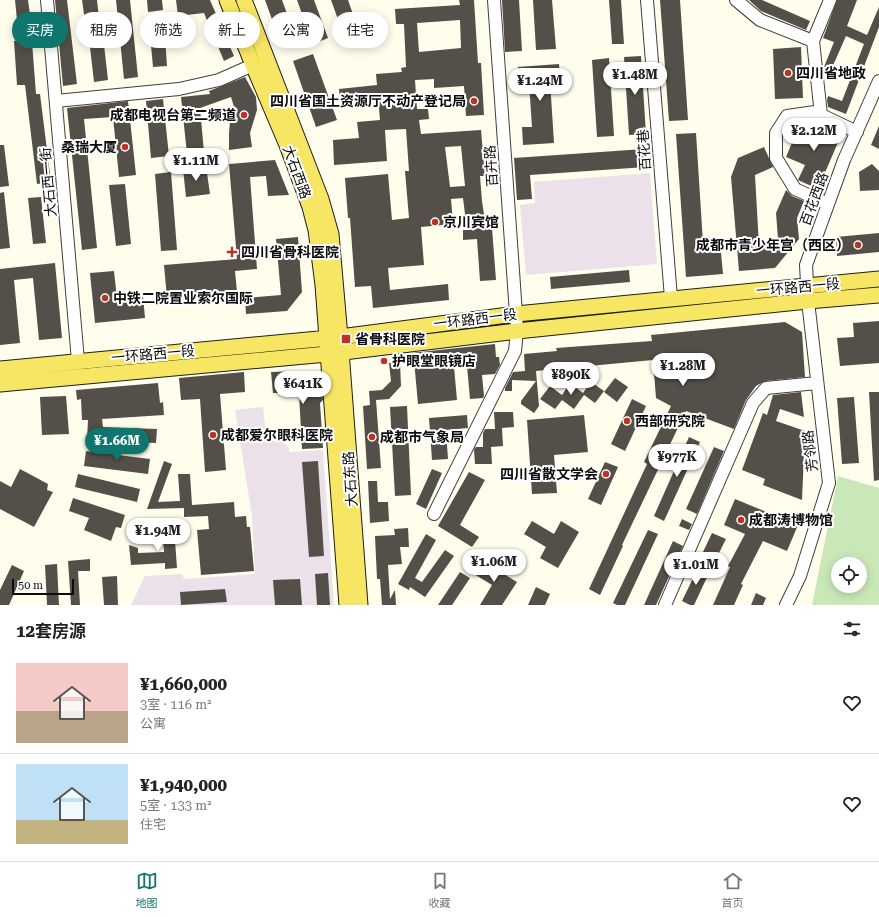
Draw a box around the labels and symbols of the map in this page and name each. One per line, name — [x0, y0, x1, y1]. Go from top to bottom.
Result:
pin: ¥1.48M — [602, 62, 668, 96]
place label: 四川省地政 — [796, 65, 866, 81]
pin: ¥1.24M — [507, 68, 573, 102]
marker: 四川省地政 — [783, 68, 793, 78]
place label: 四川省国土资源厅不动产登记局 — [270, 93, 466, 109]
marker: 四川省国土资源厅不动产登记局 — [469, 96, 479, 106]
place label: 成都电视台第二频道 — [110, 107, 236, 123]
marker: 成都电视台第二频道 — [239, 110, 249, 120]
pin: ¥2.12M — [781, 118, 847, 152]
street label: 百花巷 — [635, 128, 653, 172]
place label: 桑瑞大厦 — [61, 139, 117, 155]
marker: 桑瑞大厦 — [120, 142, 130, 152]
street label: 大石西路 — [280, 143, 314, 201]
street label: 百卉路 — [482, 144, 500, 188]
street label: 大石西一街 — [37, 146, 59, 218]
pin: ¥1.11M — [163, 148, 229, 182]
street label: 百花西路 — [797, 170, 831, 228]
place label: 京川宾馆 — [443, 214, 499, 230]
marker: 京川宾馆 — [430, 217, 440, 227]
place label: 成都市青少年宫（西区） — [696, 237, 850, 253]
marker: 成都市青少年宫（西区） — [853, 240, 863, 250]
place label: 四川省骨科医院 — [241, 244, 339, 260]
marker: 四川省骨科医院 — [226, 246, 238, 258]
street label: 一环路西一段 — [755, 275, 841, 299]
place label: 中铁二院置业索尔国际 — [113, 290, 253, 306]
marker: 中铁二院置业索尔国际 — [100, 293, 110, 303]
street label: 一环路西一段 — [432, 306, 518, 332]
place label: 省骨科医院 — [355, 331, 425, 347]
marker: 省骨科医院 — [340, 333, 352, 345]
street label: 一环路西一段 — [110, 342, 196, 366]
place label: 护眼堂眼镜店 — [392, 353, 476, 369]
pin: ¥1.28M — [650, 353, 716, 387]
marker: 护眼堂眼镜店 — [379, 356, 389, 366]
pin: ¥890K — [543, 362, 599, 396]
pin: ¥641K — [275, 371, 331, 405]
place label: 西部研究院 — [635, 413, 705, 429]
marker: 西部研究院 — [622, 416, 632, 426]
place label: 成都爱尔眼科医院 — [221, 427, 333, 443]
pin: ¥1.66M — [84, 428, 150, 462]
place label: 成都市气象局 — [380, 429, 464, 445]
street label: 芳邻路 — [800, 429, 820, 473]
marker: 成都爱尔眼科医院 — [208, 430, 218, 440]
marker: 成都市气象局 — [367, 432, 377, 442]
pin: ¥977K — [649, 444, 705, 478]
street label: 大石东路 — [340, 451, 360, 507]
place label: 四川省散文学会 — [500, 466, 598, 482]
marker: 四川省散文学会 — [601, 469, 611, 479]
place label: 成都涛博物馆 — [749, 512, 833, 528]
marker: 成都涛博物馆 — [736, 515, 746, 525]
pin: ¥1.94M — [125, 518, 191, 552]
pin: ¥1.06M — [461, 549, 527, 583]
pin: ¥1.01M — [663, 552, 729, 586]
scale bar — [12, 577, 74, 596]

